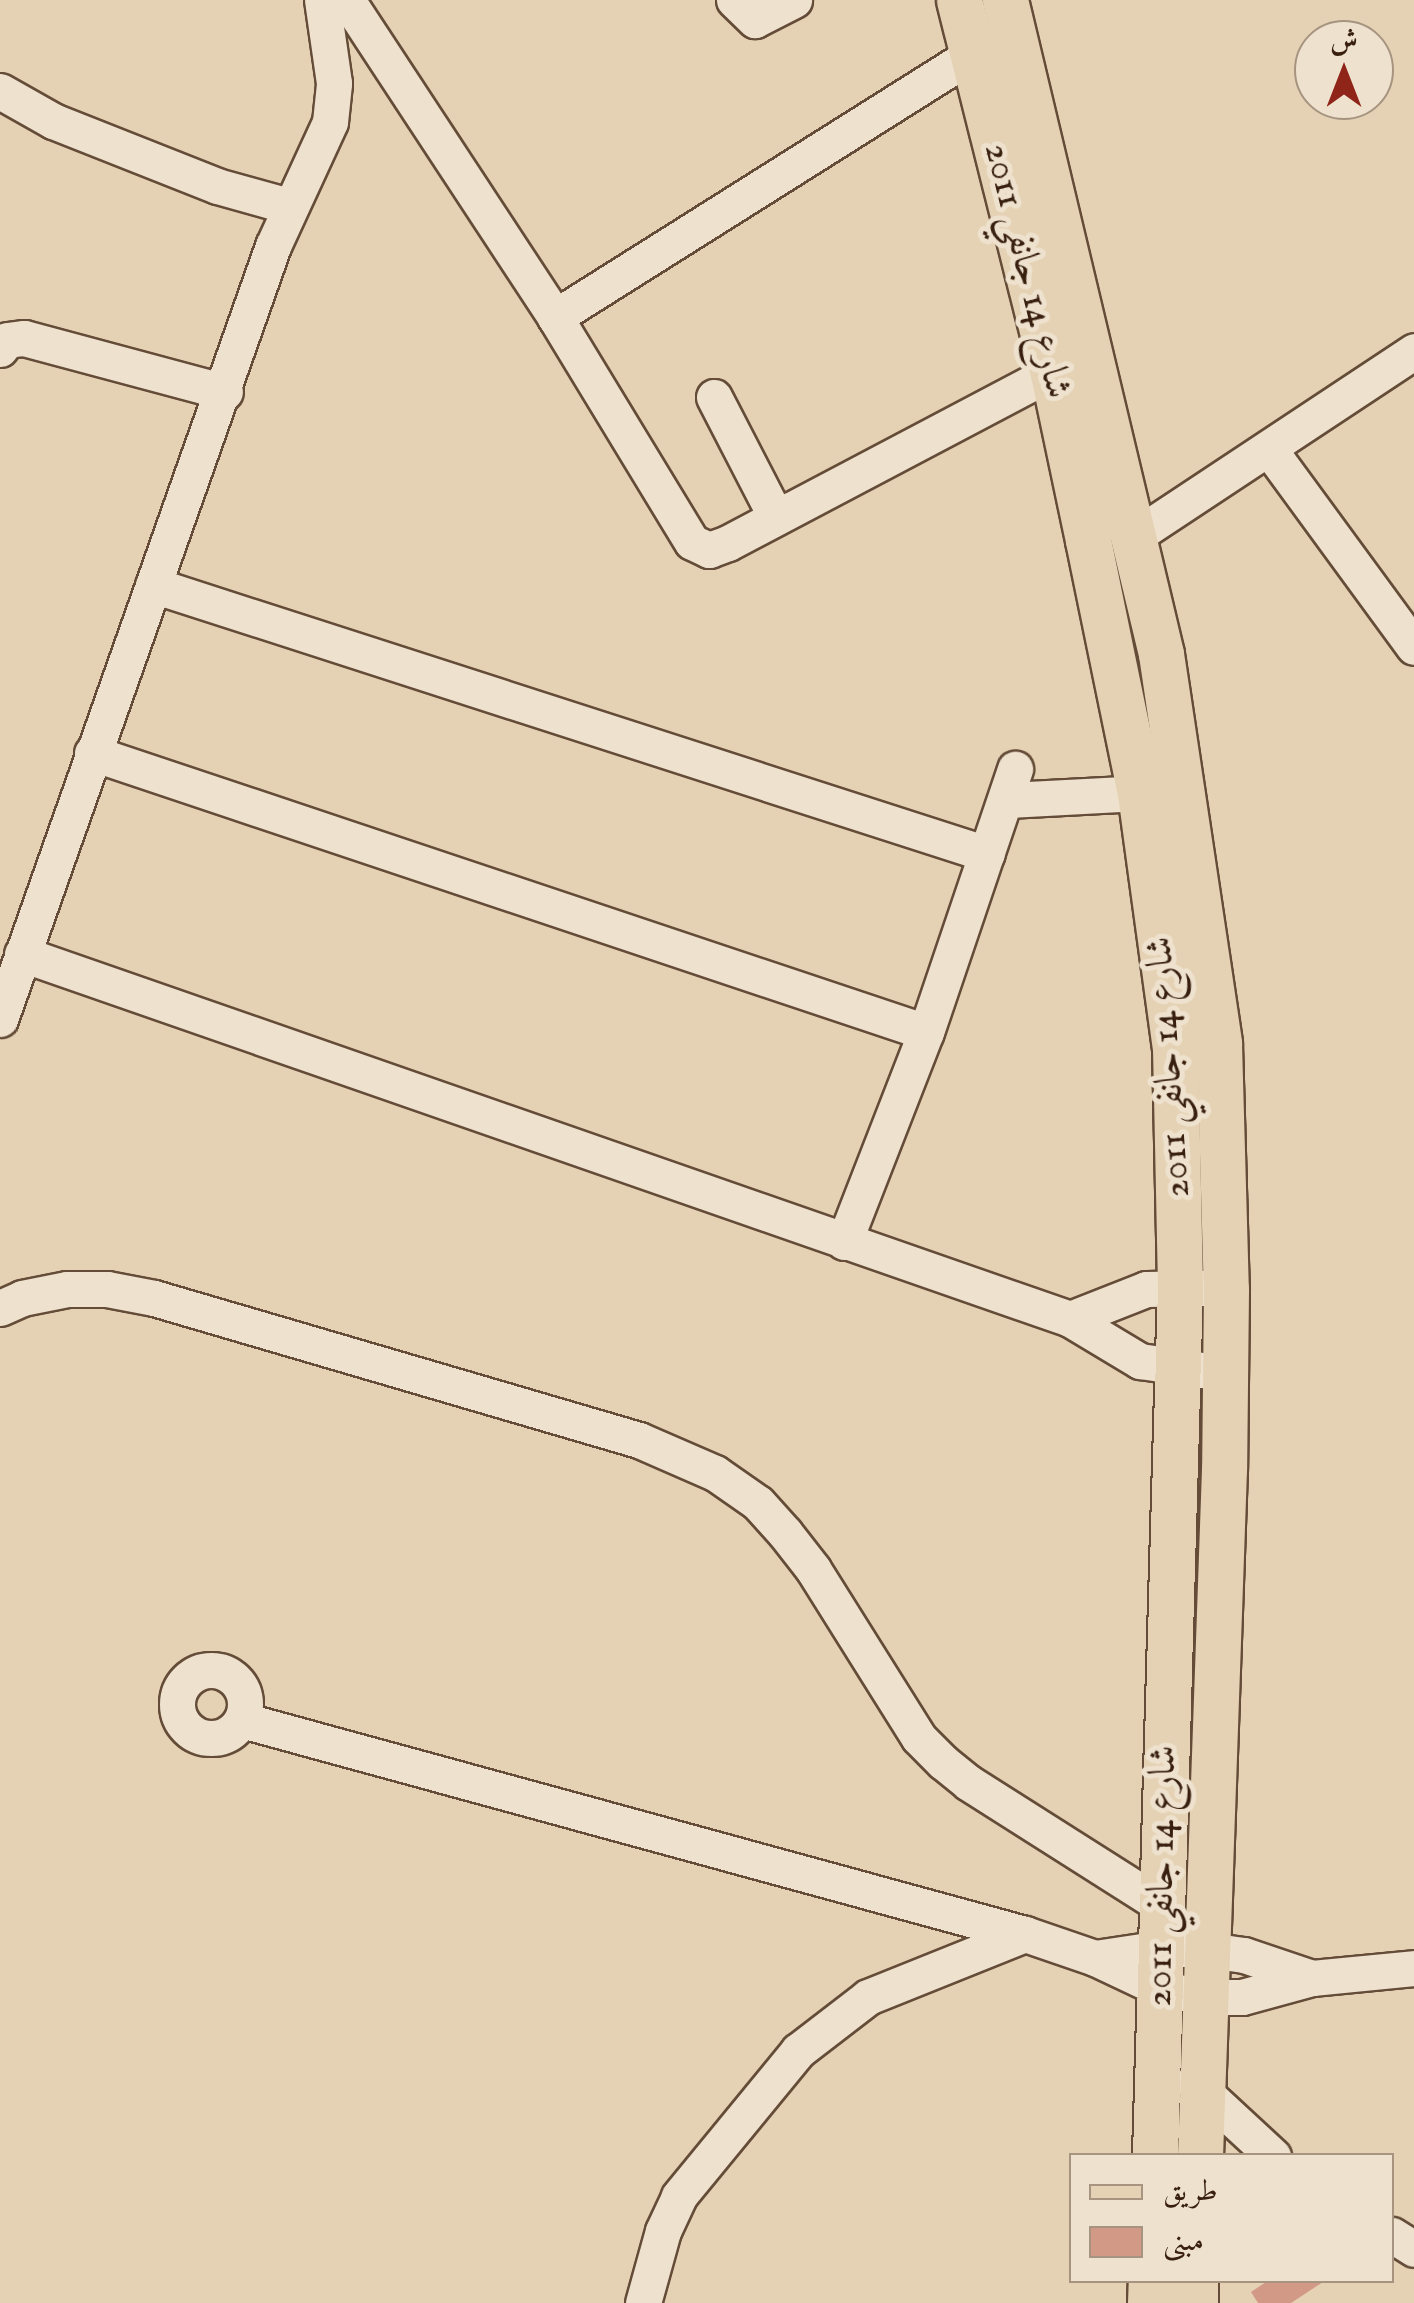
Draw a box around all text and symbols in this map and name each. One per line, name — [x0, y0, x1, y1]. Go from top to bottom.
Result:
north arrow — [1294, 20, 1394, 120]
text: ش — [1330, 24, 1358, 59]
street label: شارع 14 جانفي 2011 — [972, 139, 1080, 403]
street label: شارع 14 جانفي 2011 — [1138, 935, 1202, 1199]
street label: شارع 14 جانفي 2011 — [1138, 1745, 1188, 2007]
legend — [1069, 2153, 1394, 2283]
text: طريق — [1163, 2173, 1218, 2211]
text: مبنى — [1163, 2223, 1204, 2261]

